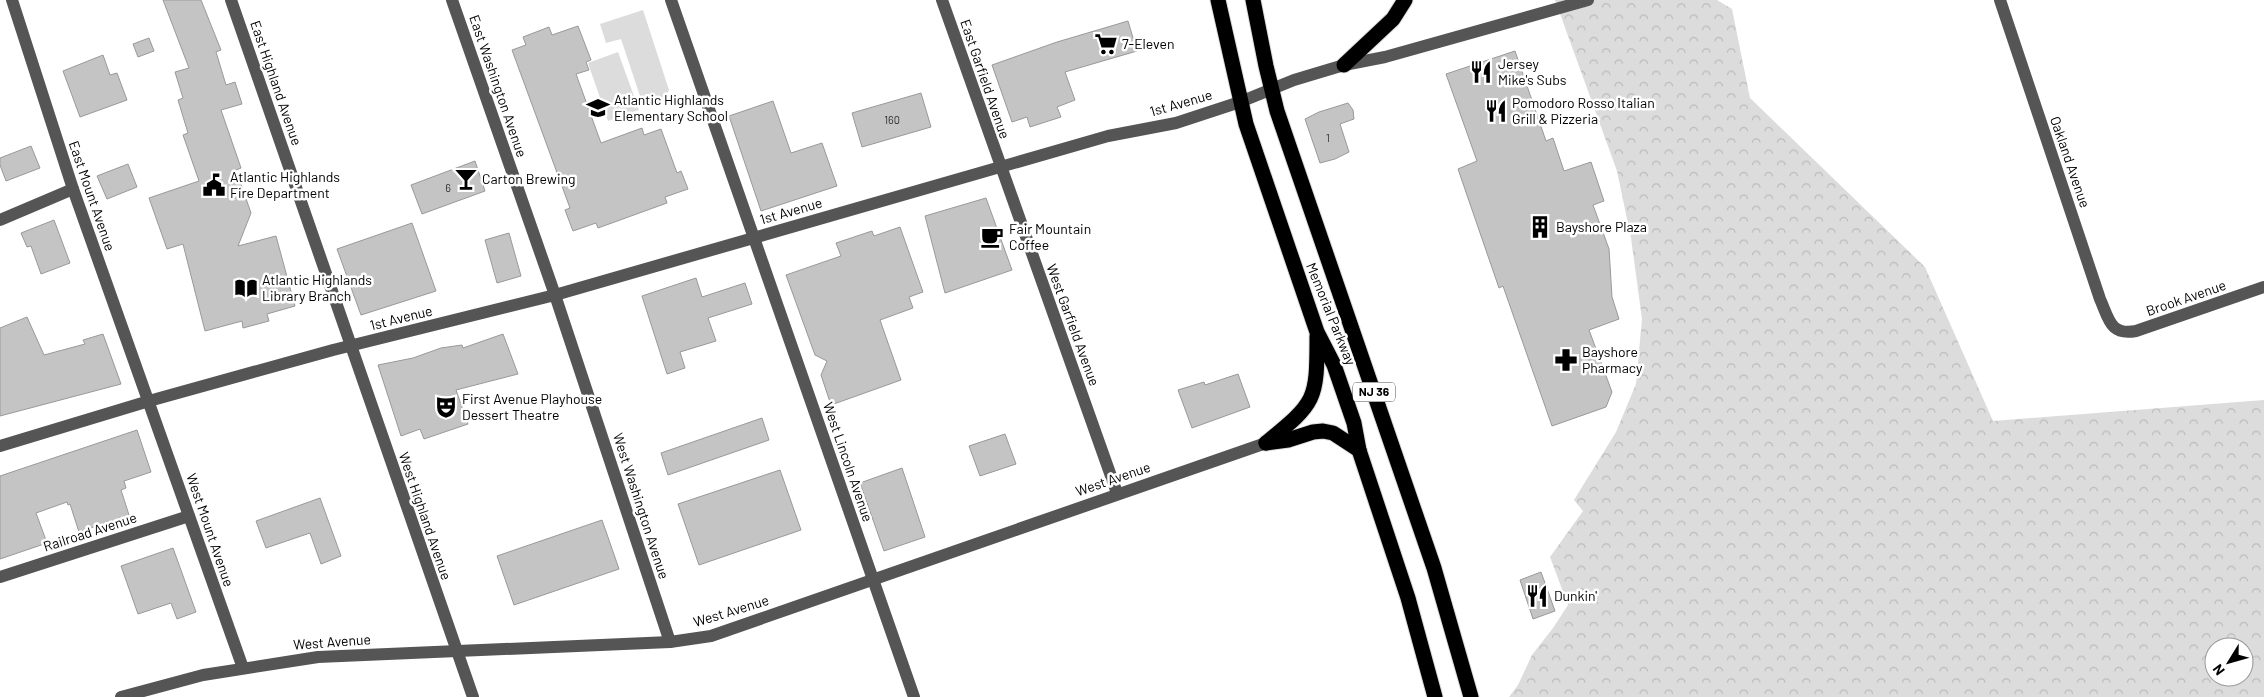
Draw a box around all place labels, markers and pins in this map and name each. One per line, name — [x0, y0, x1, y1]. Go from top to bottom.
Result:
supermarket icon: 7-Eleven — [1093, 31, 1119, 57]
place label: 7-Eleven — [1122, 35, 1175, 52]
place label: Jersey Mike's Subs — [1498, 55, 1567, 88]
restaurant icon: Jersey Mike's Subs — [1468, 59, 1494, 85]
place label: Atlantic Highlands Elementary School — [614, 91, 728, 124]
place label: Pomodoro Rosso Italian Grill & Pizzeria — [1512, 94, 1655, 127]
school or university icon: Atlantic Highlands Elementary School — [585, 95, 611, 121]
restaurant icon: Pomodoro Rosso Italian Grill & Pizzeria — [1483, 98, 1509, 124]
bar icon: Carton Brewing — [453, 166, 479, 192]
place label: Atlantic Highlands Fire Department — [230, 168, 340, 201]
place label: Carton Brewing — [482, 170, 576, 187]
public building icon: Atlantic Highlands Fire Department — [201, 172, 227, 198]
building icon: Bayshore Plaza — [1527, 214, 1553, 240]
place label: Bayshore Plaza — [1556, 218, 1647, 235]
place label: Fair Mountain Coffee — [1009, 220, 1091, 253]
cafe icon: Fair Mountain Coffee — [979, 224, 1005, 250]
place label: Atlantic Highlands Library Branch — [262, 271, 372, 304]
library icon: Atlantic Highlands Library Branch — [233, 275, 259, 301]
place label: Bayshore Pharmacy — [1582, 343, 1643, 376]
pharmacy icon: Bayshore Pharmacy — [1553, 347, 1579, 373]
place label: First Avenue Playhouse Dessert Theatre — [462, 390, 602, 423]
theatre icon: First Avenue Playhouse Dessert Theatre — [433, 394, 459, 420]
restaurant icon: Dunkin' — [1524, 583, 1550, 609]
place label: Dunkin' — [1554, 587, 1597, 604]

